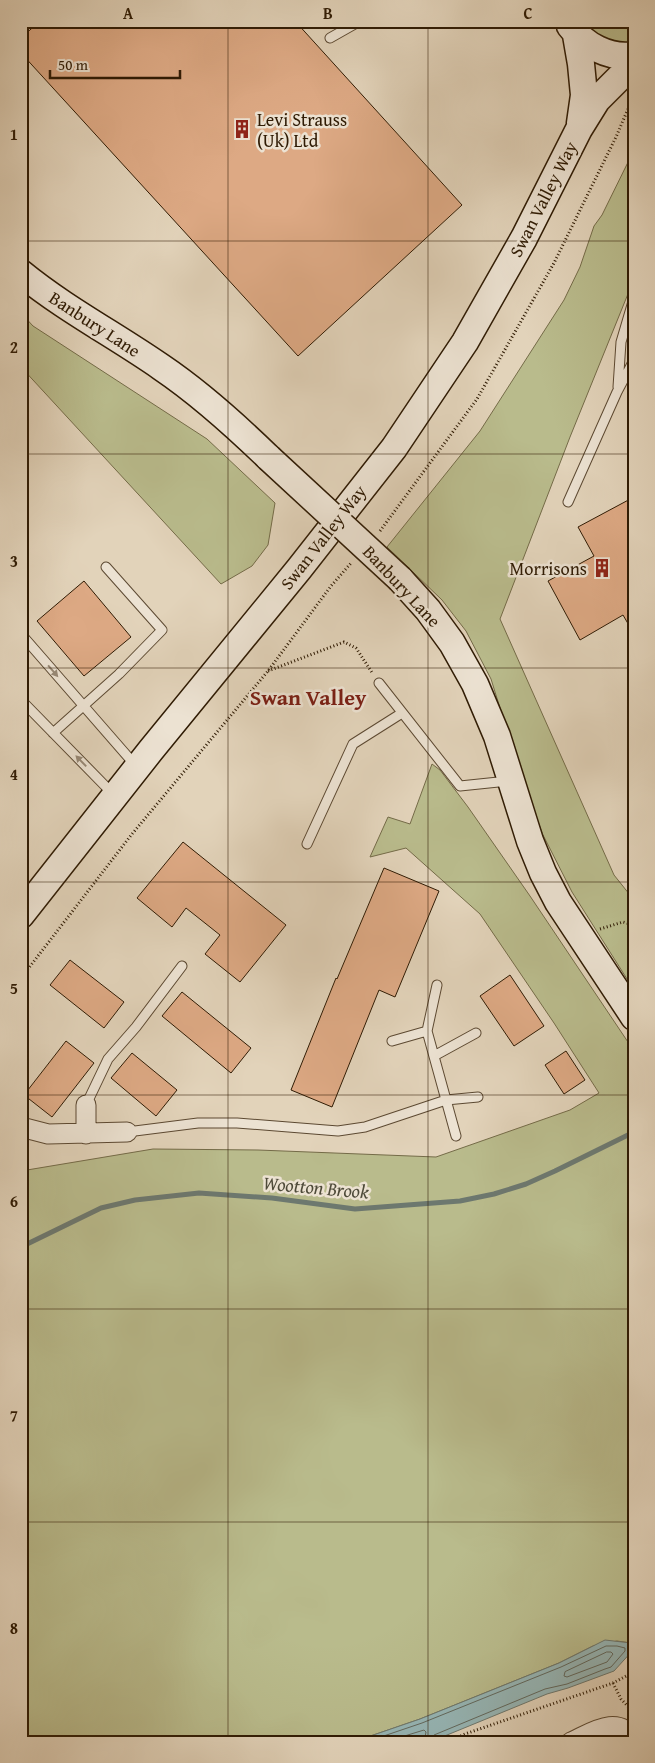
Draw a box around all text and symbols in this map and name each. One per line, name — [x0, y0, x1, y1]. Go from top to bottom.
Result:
text: A — [123, 1, 134, 25]
text: B — [323, 1, 333, 25]
text: C — [523, 1, 533, 25]
scale bar — [50, 48, 180, 80]
text: 50 m — [58, 54, 89, 75]
place label: Levi Strauss (Uk) Ltd — [257, 106, 347, 154]
building icon: Levi Strauss (Uk) Ltd — [231, 118, 253, 140]
text: 1 — [10, 122, 18, 146]
street label: Swan Valley Way — [502, 136, 584, 262]
street label: Banbury Lane — [44, 284, 146, 364]
text: 2 — [10, 335, 18, 359]
street label: Swan Valley Way — [273, 479, 373, 595]
street label: Banbury Lane — [357, 539, 447, 633]
text: 3 — [10, 549, 18, 573]
place label: Morrisons — [510, 555, 587, 582]
building icon: Morrisons — [591, 557, 613, 579]
one-way arrow — [48, 664, 59, 677]
district label: Swan Valley — [250, 681, 367, 713]
one-way arrow — [75, 755, 87, 767]
text: 4 — [10, 762, 18, 786]
text: 5 — [10, 976, 18, 1000]
water label: Wootton Brook — [262, 1168, 370, 1206]
text: 6 — [10, 1189, 18, 1213]
text: 7 — [10, 1403, 18, 1427]
text: 8 — [10, 1616, 18, 1640]

